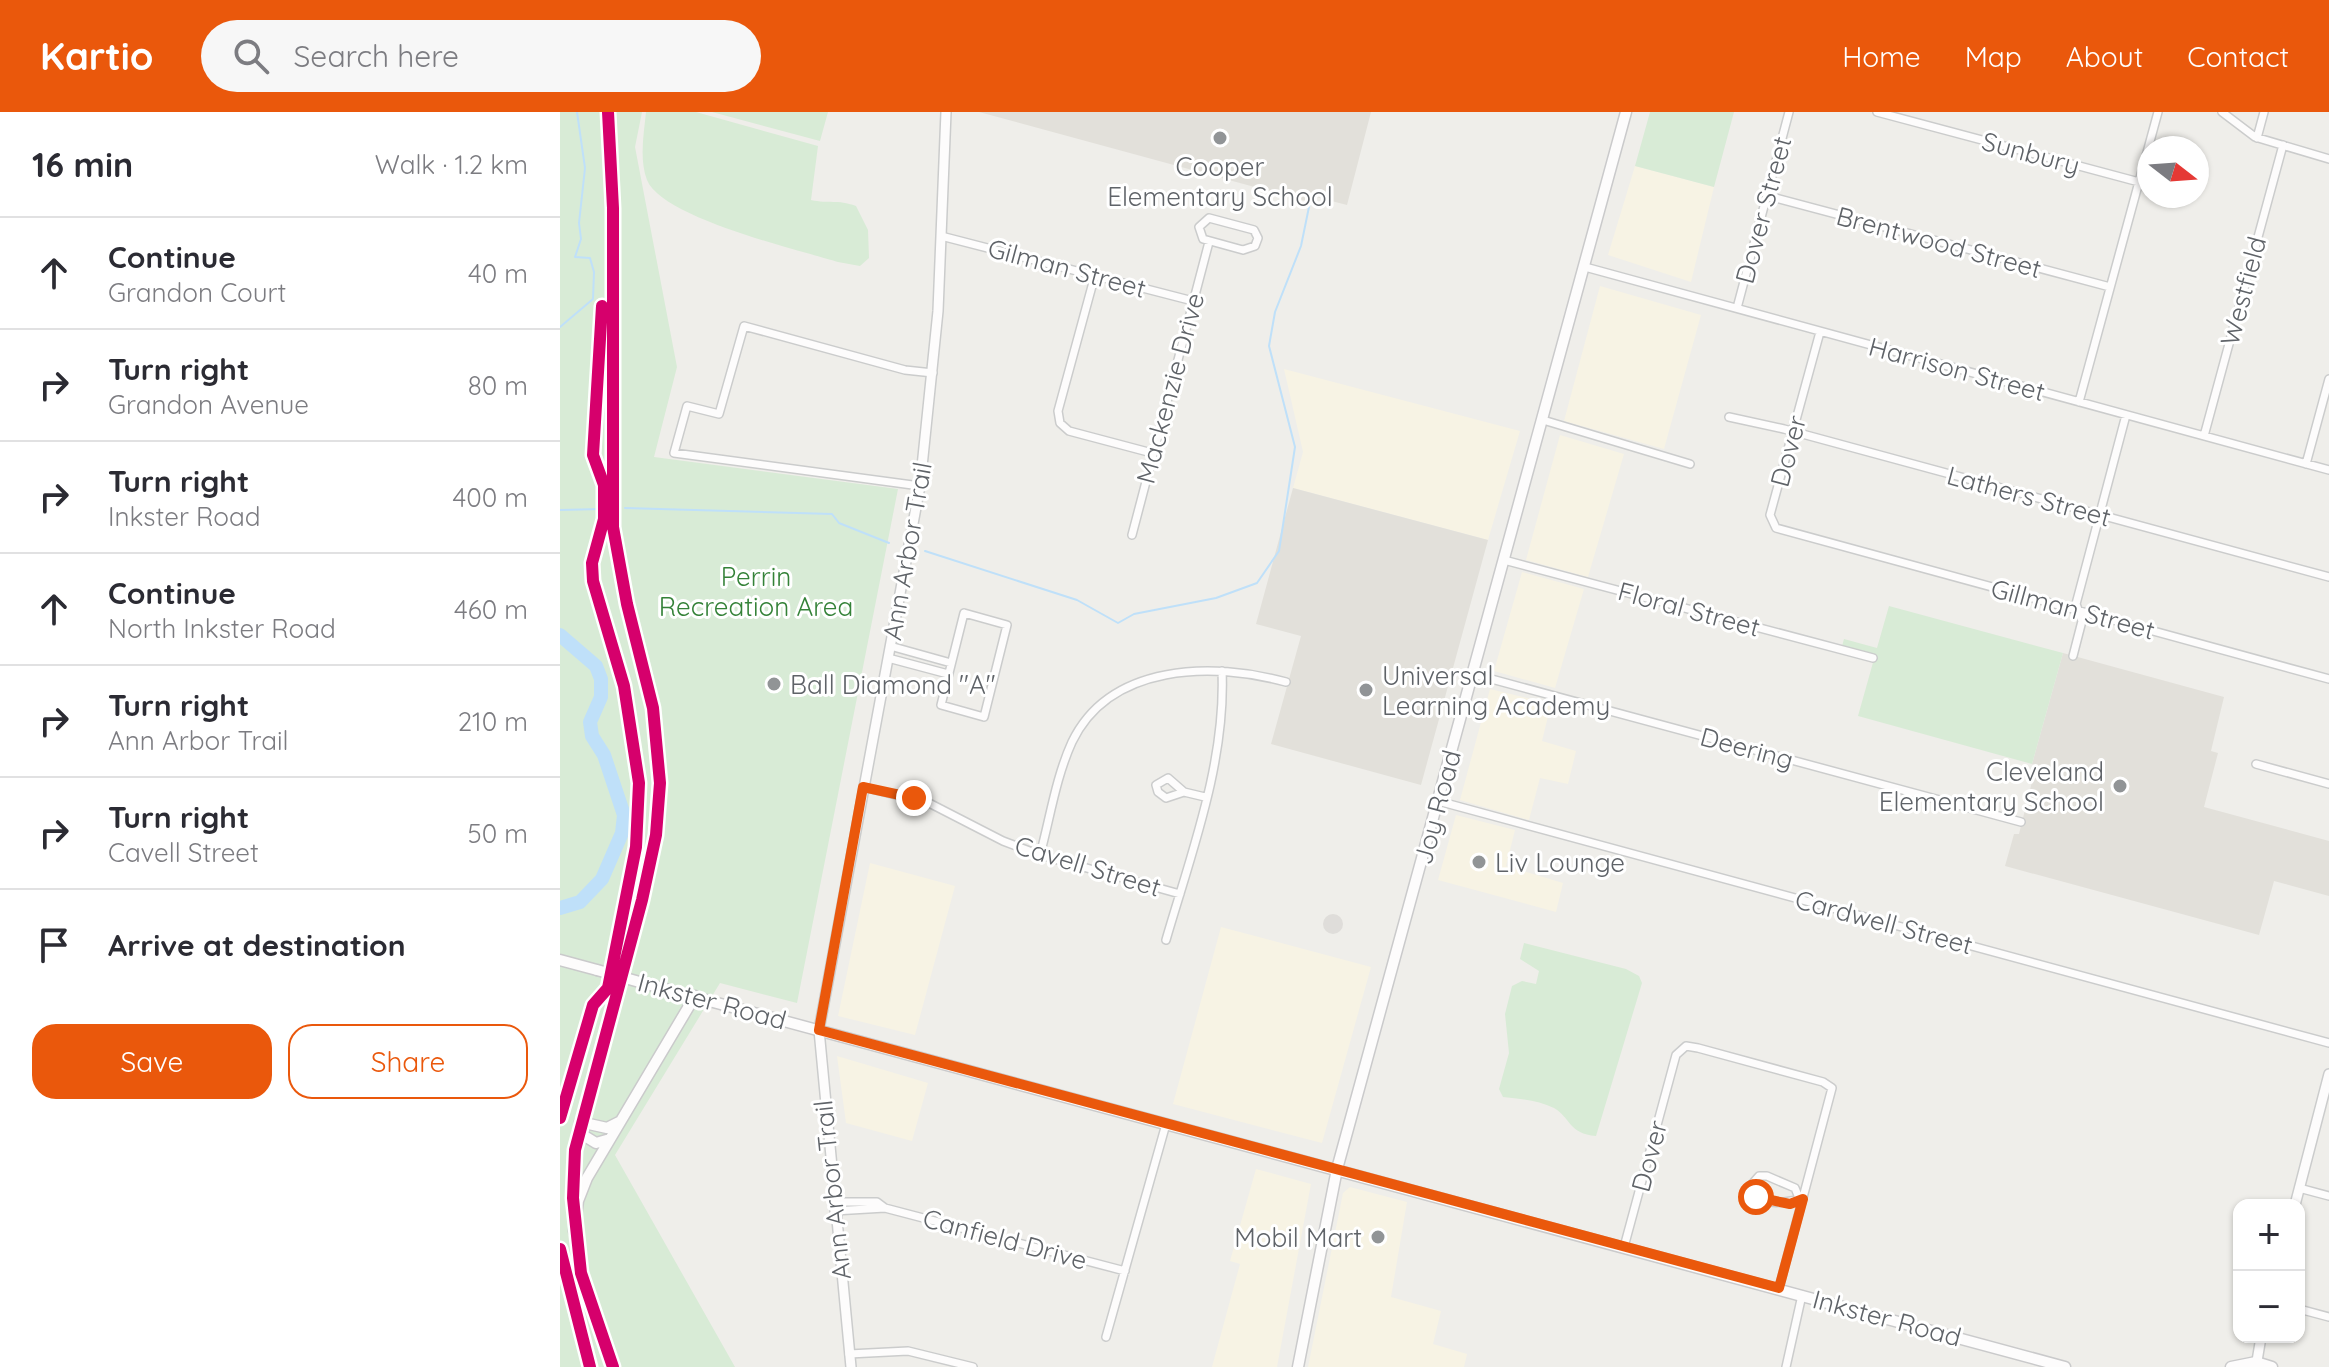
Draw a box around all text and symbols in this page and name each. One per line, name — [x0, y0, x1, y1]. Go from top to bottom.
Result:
search box — [201, 20, 761, 92]
text: Kartio — [40, 32, 153, 80]
icon: search — [229, 34, 273, 78]
text: Search here — [293, 37, 459, 75]
text: Home — [1842, 39, 1921, 74]
text: Map — [1965, 39, 2022, 74]
text: About — [2066, 39, 2143, 74]
text: Contact — [2187, 39, 2289, 74]
street label: Sunbury — [1979, 124, 2083, 182]
marker: Cooper Elementary School — [1211, 129, 1229, 147]
street label: Dover Street — [1728, 133, 1798, 287]
north arrow — [2137, 136, 2209, 208]
text: 16 min — [32, 143, 133, 186]
text: Walk · 1.2 km — [375, 148, 528, 181]
place label: Cooper Elementary School — [1107, 150, 1333, 213]
street label: Brentwood Street — [1833, 199, 2045, 285]
street label: Gilman Street — [984, 231, 1150, 305]
street label: Westfield — [2213, 233, 2273, 349]
text: Continue — [108, 238, 236, 276]
icon: ahead — [32, 251, 76, 295]
text: 40 m — [468, 257, 528, 290]
text: Grandon Court — [108, 276, 286, 309]
street label: Mackenzie Drive — [1129, 289, 1211, 487]
street label: Harrison Street — [1865, 330, 2049, 408]
text: Turn right — [108, 350, 249, 388]
icon: right — [32, 363, 76, 407]
text: 80 m — [468, 369, 528, 402]
text: Grandon Avenue — [108, 388, 309, 421]
street label: Dover — [1763, 412, 1813, 490]
street label: Lathers Street — [1943, 458, 2115, 534]
street label: Ann Arbor Trail — [875, 459, 939, 643]
text: Turn right — [108, 462, 249, 500]
icon: right — [32, 475, 76, 519]
text: 400 m — [453, 481, 528, 514]
text: Inkster Road — [108, 500, 261, 533]
park label: Perrin Recreation Area — [659, 560, 853, 623]
street label: Gillman Street — [1987, 571, 2159, 647]
text: Continue — [108, 574, 236, 612]
street label: Floral Street — [1614, 574, 1764, 644]
icon: ahead — [32, 587, 76, 631]
text: 460 m — [454, 593, 528, 626]
text: North Inkster Road — [108, 612, 336, 645]
place label: Universal Learning Academy — [1382, 659, 1610, 722]
place label: Ball Diamond "A" — [790, 668, 996, 701]
marker: Ball Diamond "A" — [765, 675, 783, 693]
marker: Universal Learning Academy — [1357, 681, 1375, 699]
text: Turn right — [108, 686, 249, 724]
icon: right — [32, 699, 76, 743]
text: 210 m — [458, 705, 528, 738]
street label: Deering — [1697, 720, 1797, 776]
text: Ann Arbor Trail — [108, 724, 289, 757]
street label: Joy Road — [1406, 746, 1468, 868]
place label: Cleveland Elementary School — [1879, 755, 2104, 818]
marker: Cleveland Elementary School — [2111, 777, 2129, 795]
route end — [896, 780, 932, 816]
text: Turn right — [108, 798, 249, 836]
icon: right — [32, 811, 76, 855]
text: 50 m — [468, 817, 528, 850]
street label: Cavell Street — [1011, 828, 1165, 904]
text: Cavell Street — [108, 836, 259, 869]
place label: Liv Lounge — [1495, 846, 1625, 879]
marker: Liv Lounge — [1470, 853, 1488, 871]
street label: Cardwell Street — [1792, 882, 1976, 962]
icon: arrive — [32, 923, 76, 967]
text: Arrive at destination — [108, 926, 406, 964]
street label: Inkster Road — [634, 965, 790, 1037]
button: Save — [32, 1024, 272, 1099]
button: Share — [288, 1024, 528, 1099]
street label: Ann Arbor Trail — [806, 1099, 858, 1281]
street label: Dover — [1624, 1117, 1674, 1195]
route start — [1738, 1179, 1774, 1215]
map controls — [2233, 1199, 2305, 1343]
button: + — [2233, 1199, 2305, 1271]
street label: Canfield Drive — [919, 1201, 1091, 1277]
place label: Mobil Mart — [1234, 1221, 1362, 1254]
marker: Mobil Mart — [1369, 1228, 1387, 1246]
button: − — [2233, 1271, 2305, 1343]
street label: Inkster Road — [1809, 1282, 1965, 1354]

